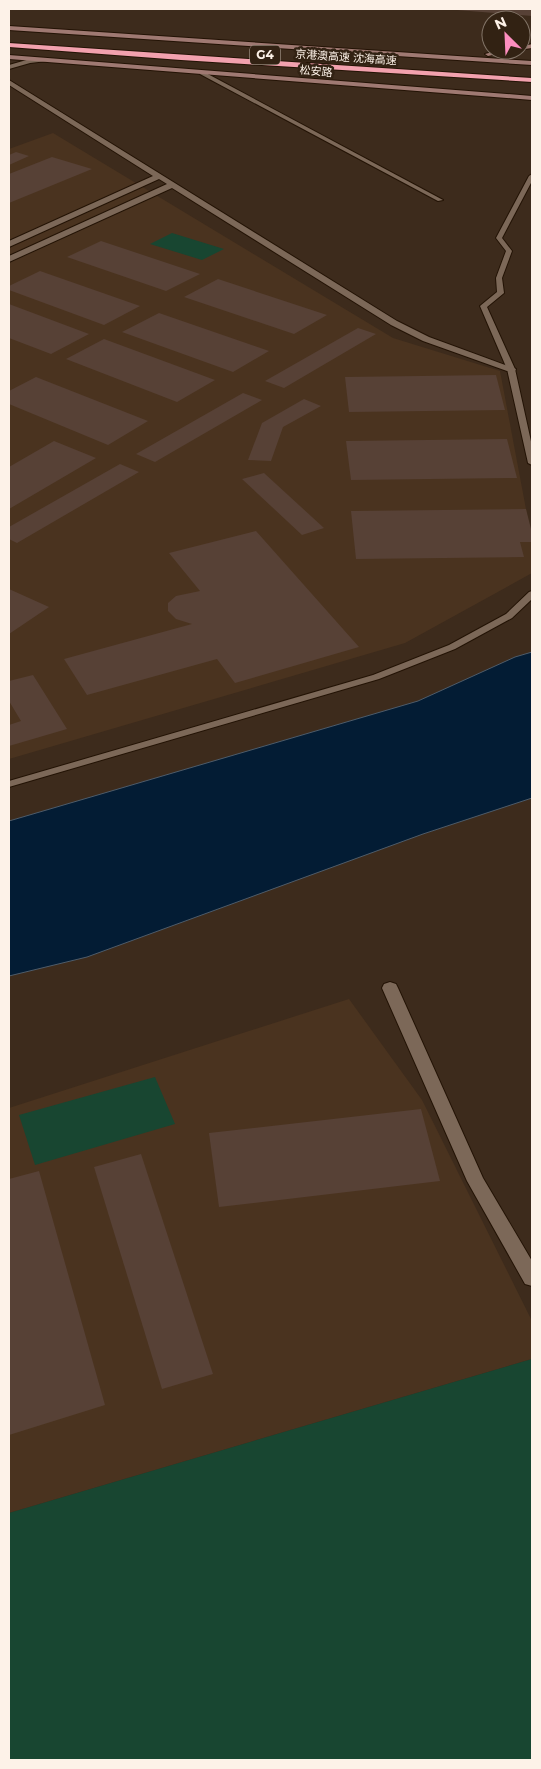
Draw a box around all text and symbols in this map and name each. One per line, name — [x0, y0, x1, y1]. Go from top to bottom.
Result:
north arrow — [481, 10, 531, 60]
text: N — [492, 13, 510, 34]
road number: G4 — [250, 46, 280, 64]
street label: 京港澳高速 沈海高速 — [295, 46, 397, 68]
street label: 松安路 — [299, 63, 333, 79]

